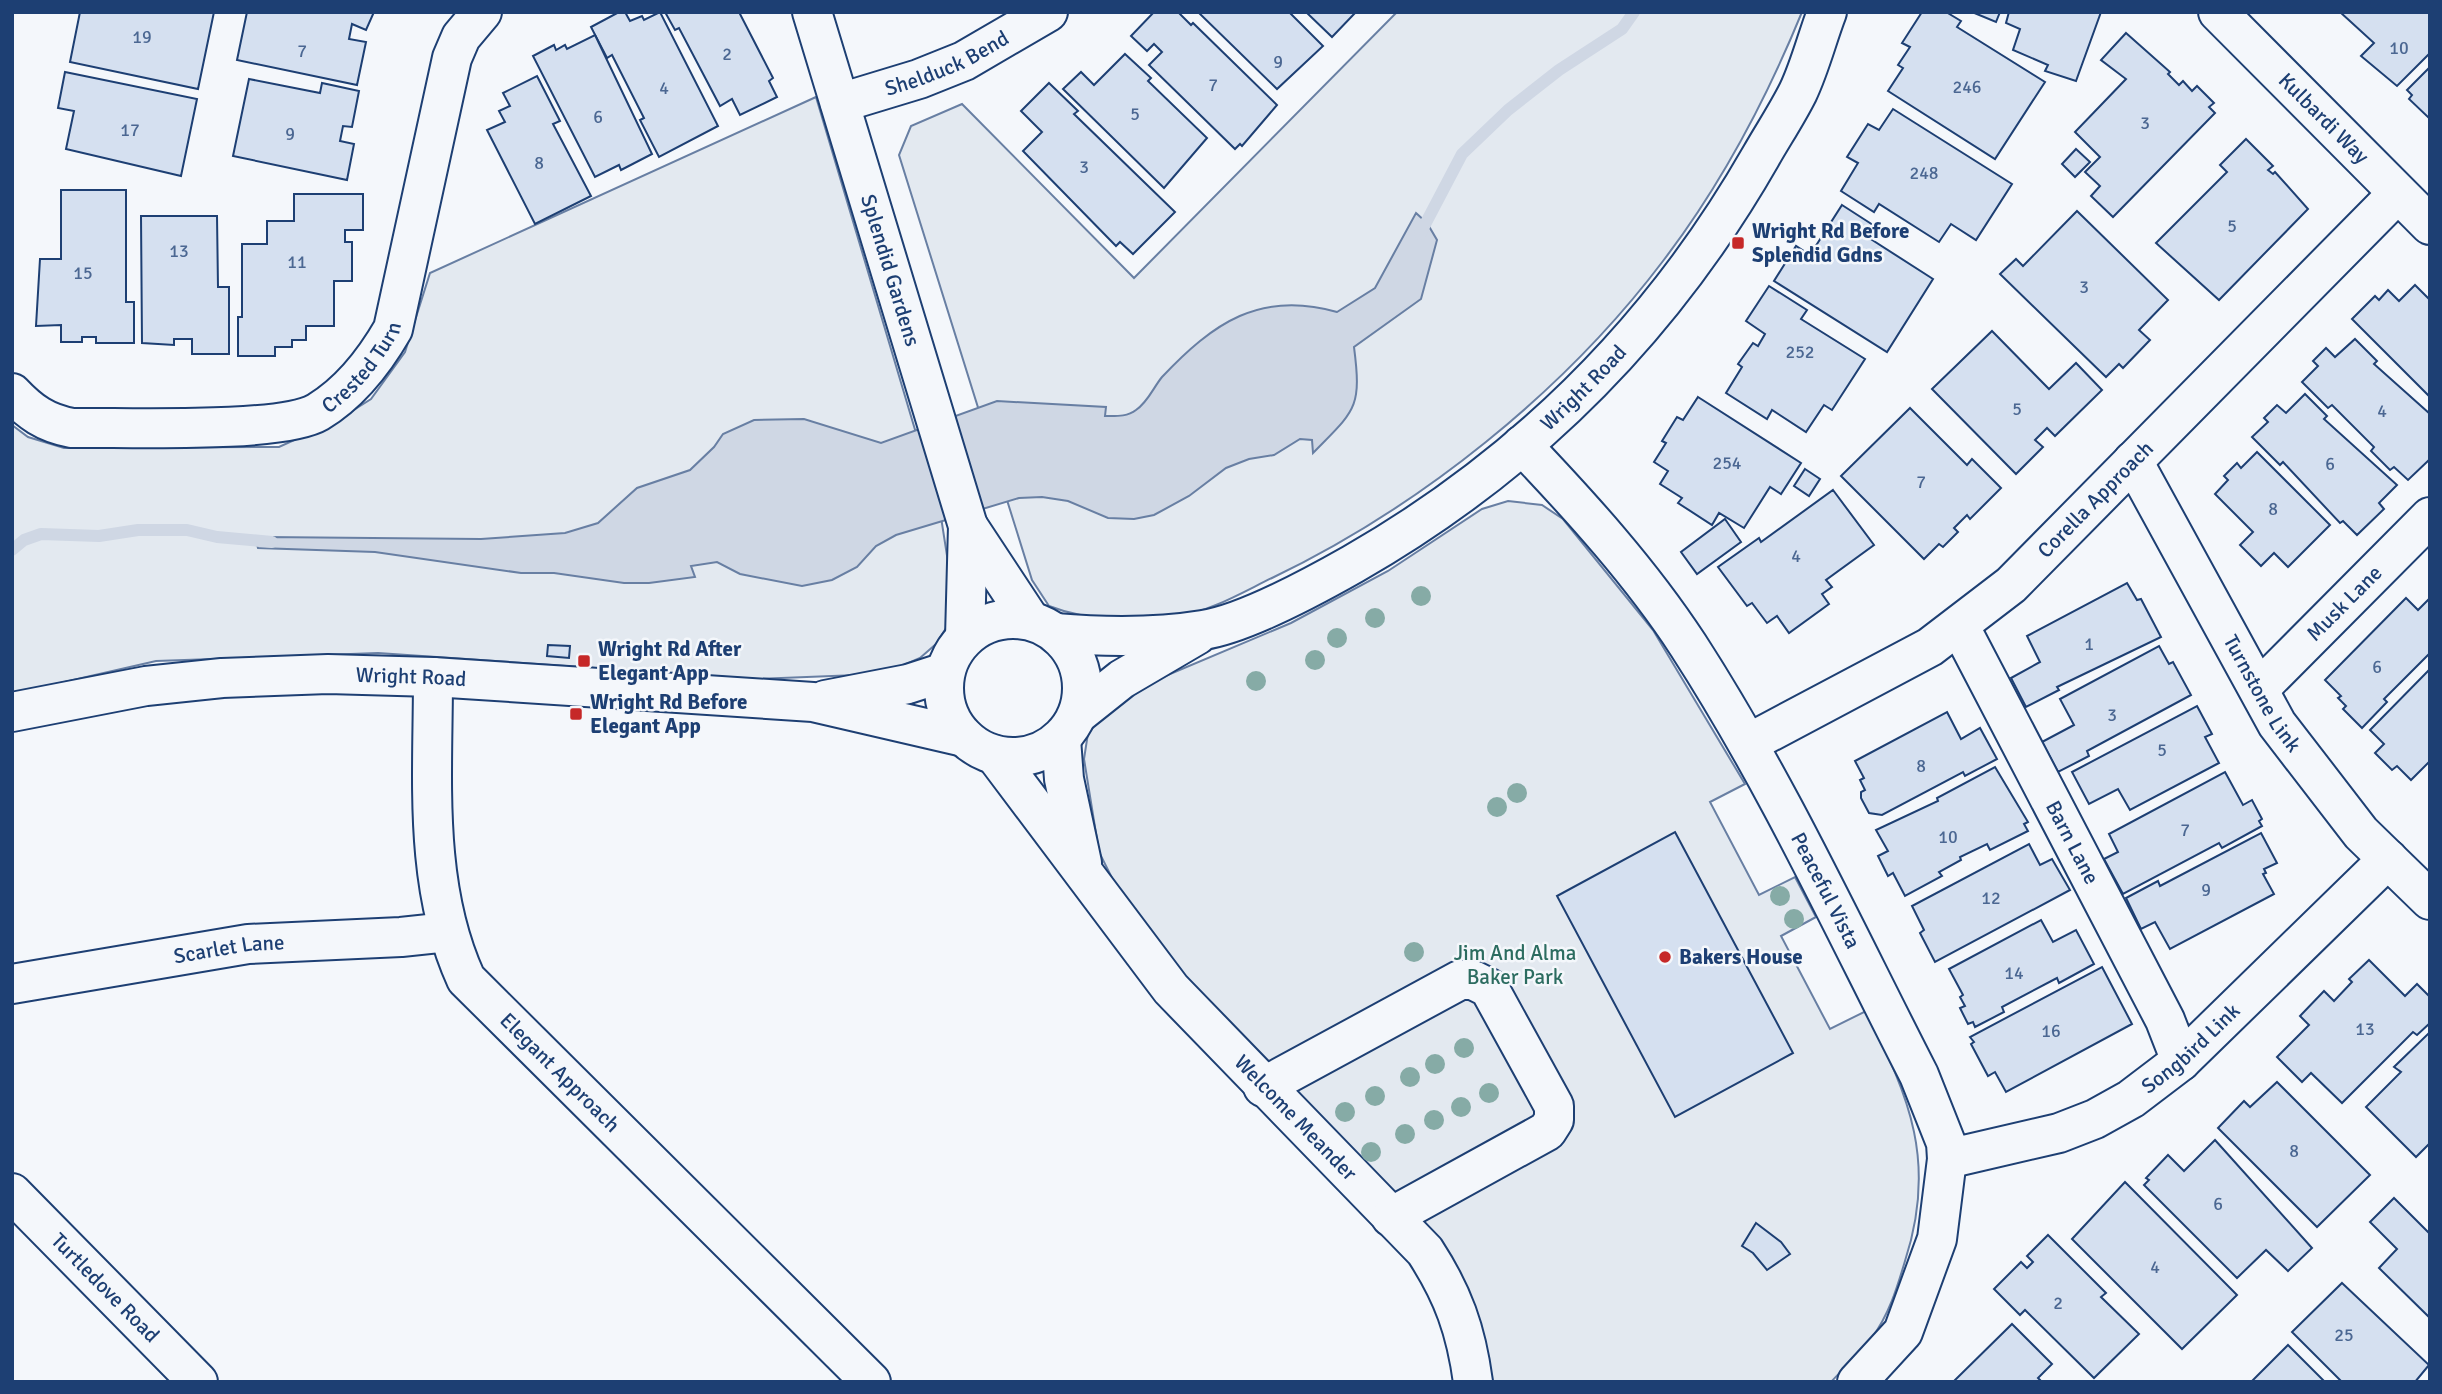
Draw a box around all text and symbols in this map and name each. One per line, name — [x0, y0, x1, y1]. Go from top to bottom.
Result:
street label: Shelduck Bend — [882, 25, 1013, 102]
house number: 19 — [132, 26, 152, 48]
house number: 10 — [2389, 37, 2409, 59]
house number: 7 — [297, 40, 307, 62]
house number: 2 — [722, 43, 732, 65]
house number: 9 — [1273, 51, 1283, 73]
street label: Kulbardi Way — [2273, 67, 2375, 169]
house number: 7 — [1208, 74, 1218, 96]
house number: 246 — [1952, 76, 1982, 98]
house number: 4 — [659, 77, 669, 99]
house number: 5 — [1130, 103, 1140, 125]
house number: 6 — [593, 106, 603, 128]
house number: 3 — [2140, 112, 2150, 134]
house number: 17 — [120, 119, 140, 141]
house number: 9 — [285, 123, 295, 145]
house number: 8 — [534, 152, 544, 174]
house number: 3 — [1079, 156, 1089, 178]
house number: 248 — [1909, 162, 1939, 184]
street label: Splendid Gardens — [855, 191, 926, 349]
house number: 5 — [2227, 215, 2237, 237]
place label: Wright Rd Before Splendid Gdns — [1752, 218, 1910, 268]
marker: Wright Rd Before Splendid Gdns — [1730, 235, 1746, 251]
house number: 13 — [169, 240, 189, 262]
house number: 11 — [287, 251, 307, 273]
house number: 15 — [73, 262, 93, 284]
house number: 3 — [2079, 276, 2089, 298]
street label: Crested Turn — [316, 320, 407, 419]
street label: Wright Road — [1535, 340, 1632, 436]
house number: 252 — [1785, 341, 1815, 363]
house number: 5 — [2012, 398, 2022, 420]
house number: 4 — [2377, 400, 2387, 422]
street label: Corella Approach — [2032, 436, 2159, 563]
house number: 254 — [1712, 452, 1742, 474]
house number: 6 — [2325, 453, 2335, 475]
house number: 7 — [1916, 471, 1926, 493]
house number: 8 — [2268, 498, 2278, 520]
house number: 4 — [1791, 545, 1801, 567]
street label: Musk Lane — [2301, 560, 2387, 646]
street label: Turnstone Link — [2218, 630, 2307, 758]
house number: 1 — [2084, 633, 2094, 655]
place label: Wright Rd After Elegant App — [598, 636, 742, 686]
marker: Wright Rd After Elegant App — [576, 653, 592, 669]
house number: 6 — [2372, 656, 2382, 678]
street label: Wright Road — [355, 662, 467, 692]
place label: Wright Rd Before Elegant App — [590, 689, 748, 739]
house number: 3 — [2107, 704, 2117, 726]
marker: Wright Rd Before Elegant App — [568, 706, 584, 722]
house number: 5 — [2157, 739, 2167, 761]
house number: 8 — [1916, 755, 1926, 777]
street label: Barn Lane — [2040, 796, 2105, 889]
house number: 7 — [2180, 819, 2190, 841]
house number: 10 — [1938, 826, 1958, 848]
street label: Peaceful Vista — [1785, 828, 1866, 953]
house number: 9 — [2201, 879, 2211, 901]
house number: 12 — [1981, 887, 2001, 909]
street label: Scarlet Lane — [172, 929, 285, 969]
park label: Jim And Alma Baker Park — [1454, 940, 1576, 990]
place label: Bakers House — [1679, 944, 1803, 970]
marker: Bakers House — [1657, 949, 1673, 965]
house number: 14 — [2004, 962, 2024, 984]
street label: Songbird Link — [2136, 997, 2246, 1099]
street label: Elegant Approach — [494, 1007, 625, 1138]
house number: 13 — [2355, 1018, 2375, 1040]
house number: 16 — [2041, 1020, 2061, 1042]
street label: Welcome Meander — [1229, 1049, 1363, 1186]
house number: 8 — [2289, 1140, 2299, 1162]
house number: 6 — [2213, 1193, 2223, 1215]
street label: Turtledove Road — [46, 1228, 165, 1348]
house number: 4 — [2150, 1256, 2160, 1278]
house number: 2 — [2053, 1292, 2063, 1314]
house number: 25 — [2334, 1324, 2354, 1346]

